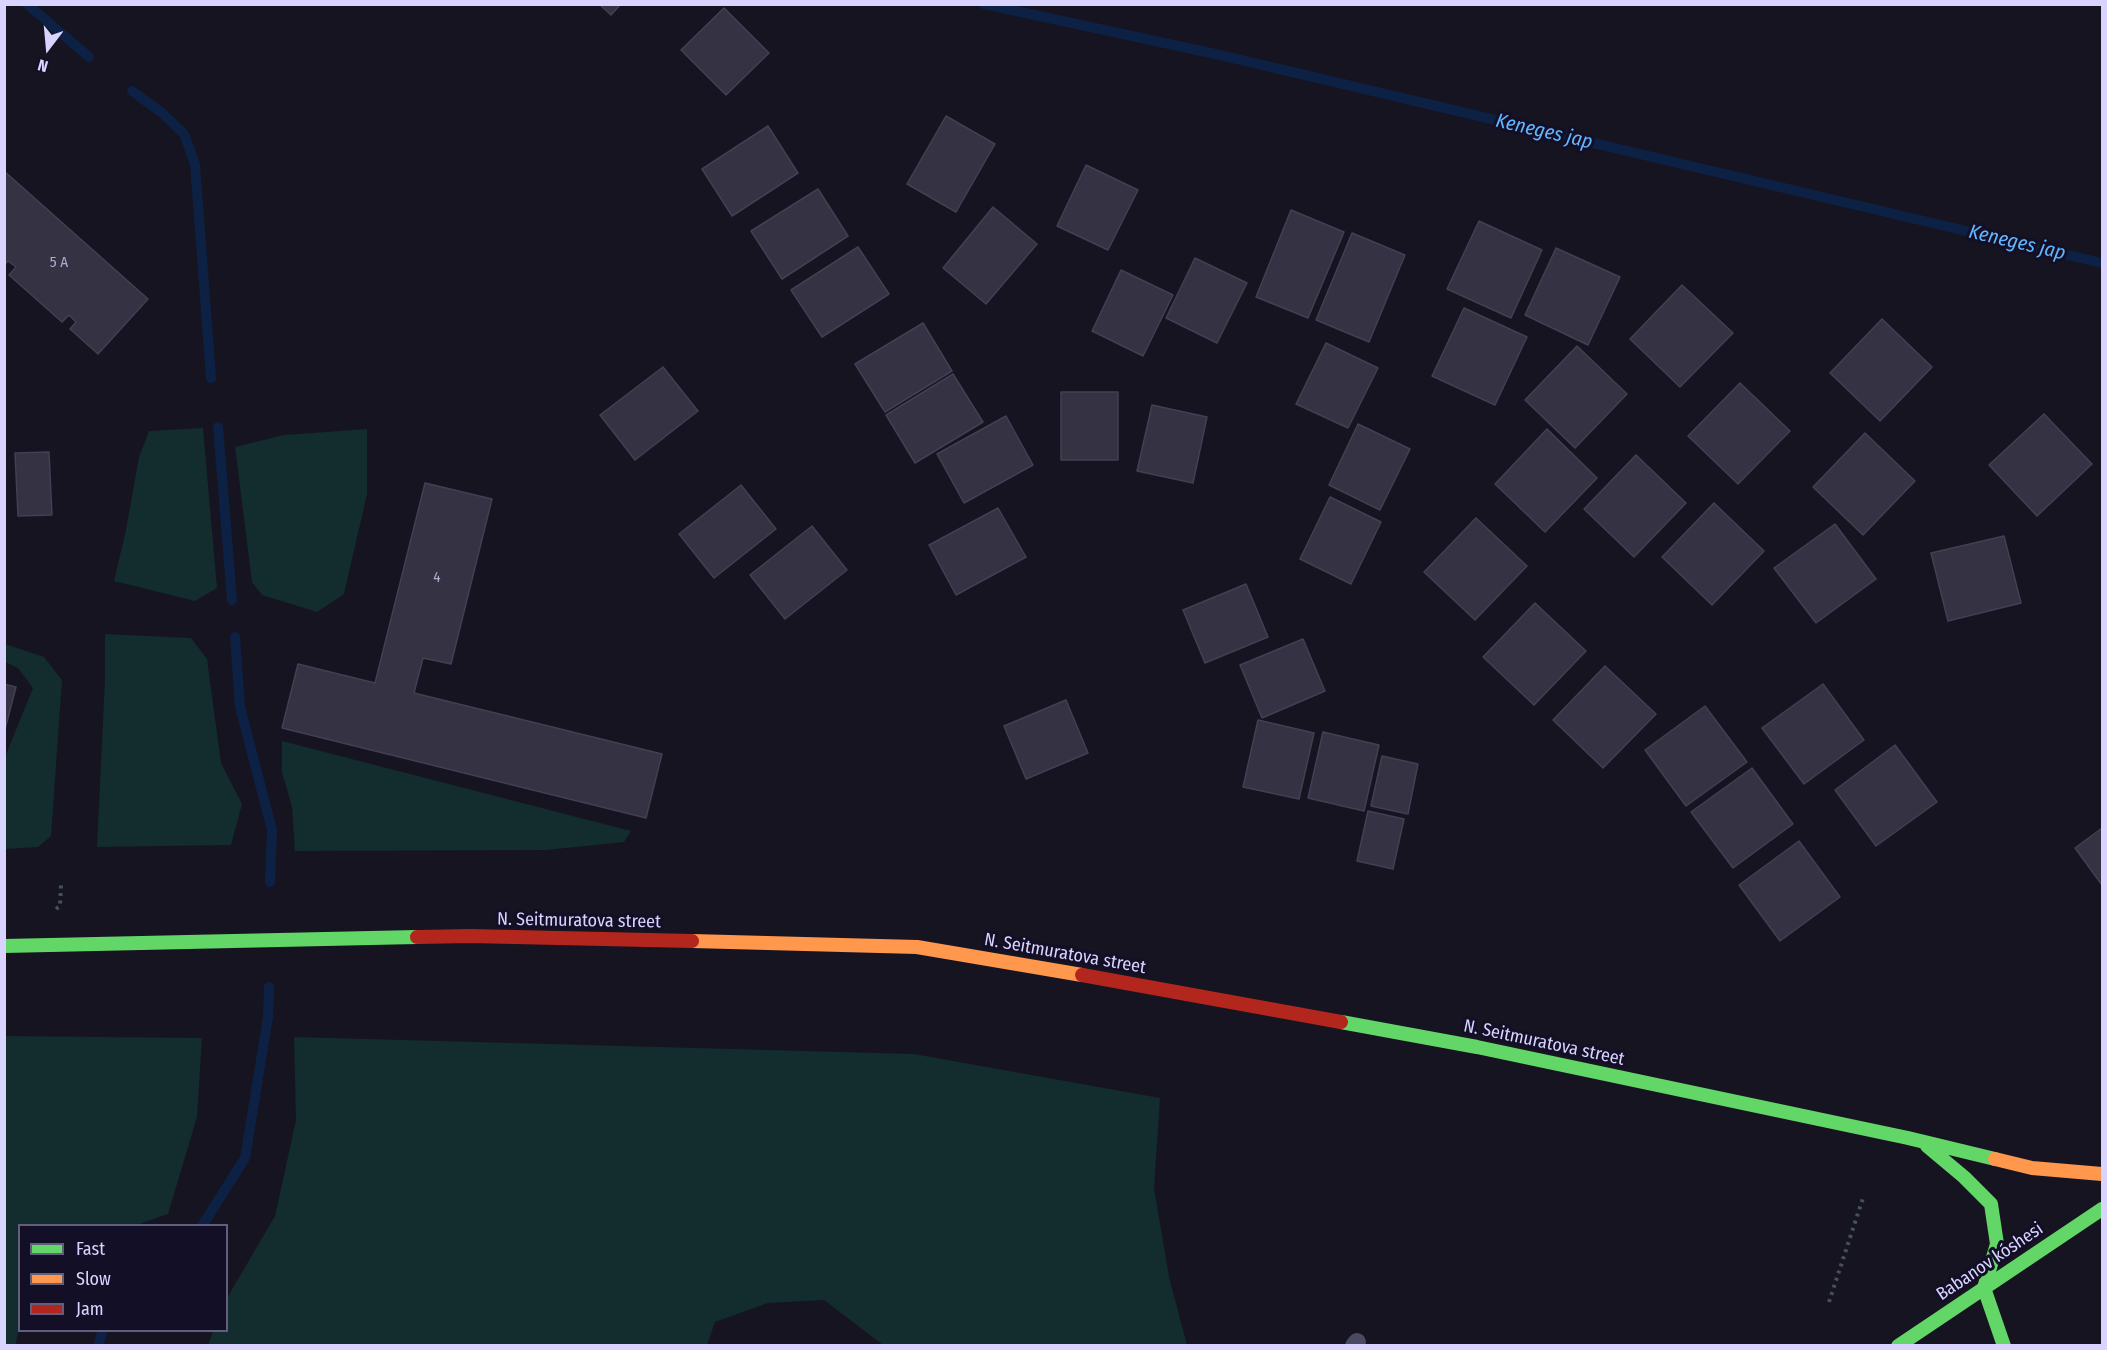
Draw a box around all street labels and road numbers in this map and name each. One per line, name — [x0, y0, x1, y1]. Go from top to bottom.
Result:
street label: N. Seitmuratova street — [497, 909, 661, 933]
street label: N. Seitmuratova street — [982, 929, 1148, 979]
street label: N. Seitmuratova street — [1462, 1015, 1626, 1071]
street label: Babanov kóshesi — [1933, 1218, 2047, 1306]

